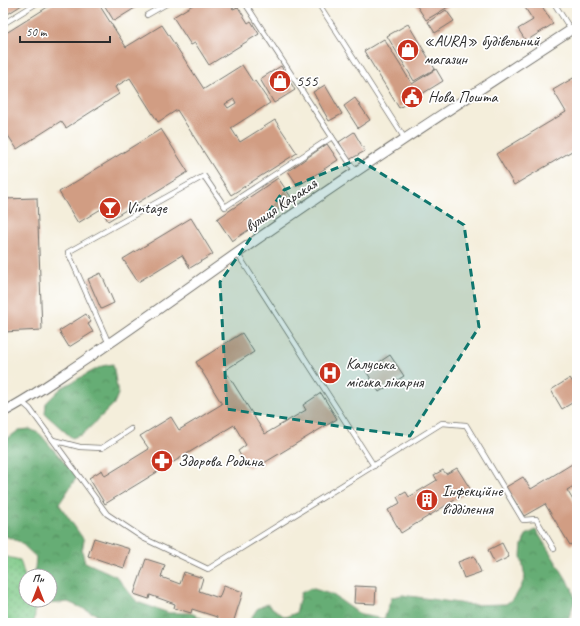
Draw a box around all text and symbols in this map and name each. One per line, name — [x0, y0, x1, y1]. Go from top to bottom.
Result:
scale bar — [20, 18, 110, 44]
text: 50 m — [26, 24, 48, 40]
place label: «AURA» будівельний магазин — [424, 31, 541, 69]
shop icon: «AURA» будівельний магазин — [395, 37, 421, 63]
shop icon: 555 — [267, 68, 293, 94]
place label: 555 — [296, 71, 318, 91]
public building icon: Нова Пошта — [399, 84, 425, 110]
place label: Нова Пошта — [428, 87, 499, 107]
street label: вулиця Каракая — [241, 173, 322, 236]
bar icon: Vintage — [97, 195, 123, 221]
place label: Vintage — [126, 198, 168, 218]
place label: Калуська міська лікарня — [346, 354, 424, 392]
hospital icon: Калуська міська лікарня — [317, 360, 343, 386]
pharmacy icon: Здорова Родина — [149, 448, 175, 474]
place label: Здорова Родина — [178, 451, 265, 471]
place label: Інфекційне відділення — [442, 481, 504, 519]
building icon: Інфекційне відділення — [414, 487, 440, 513]
north arrow — [18, 568, 58, 608]
text: Пн — [32, 571, 45, 585]

